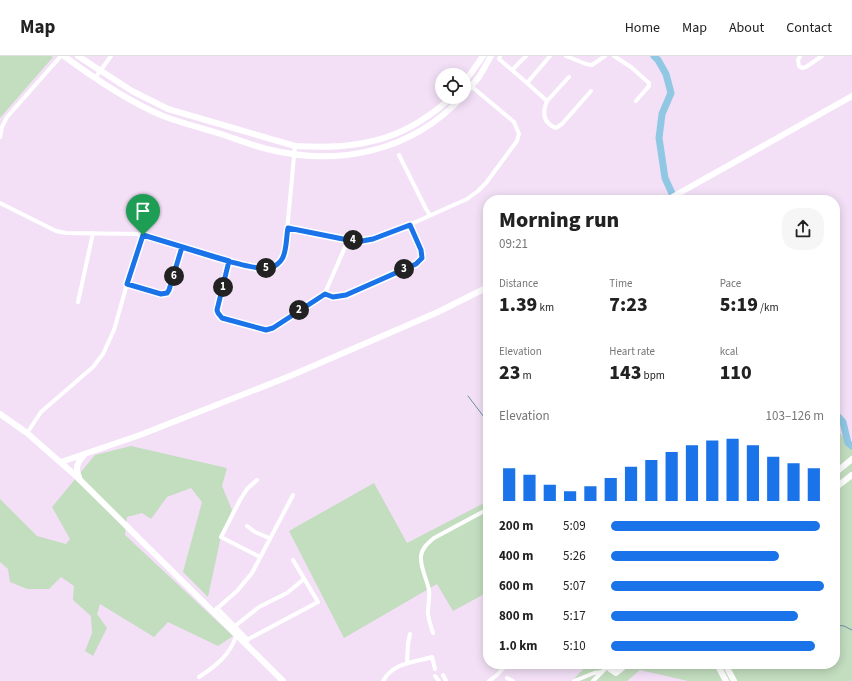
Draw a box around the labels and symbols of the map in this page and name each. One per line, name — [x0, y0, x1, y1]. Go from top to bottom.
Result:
pin — [126, 194, 160, 235]
pin: 4 — [343, 230, 363, 250]
pin: 5 — [256, 258, 276, 278]
pin: 3 — [394, 259, 414, 279]
pin: 6 — [164, 266, 184, 286]
pin: 1 — [213, 277, 233, 297]
pin: 2 — [289, 300, 309, 320]

